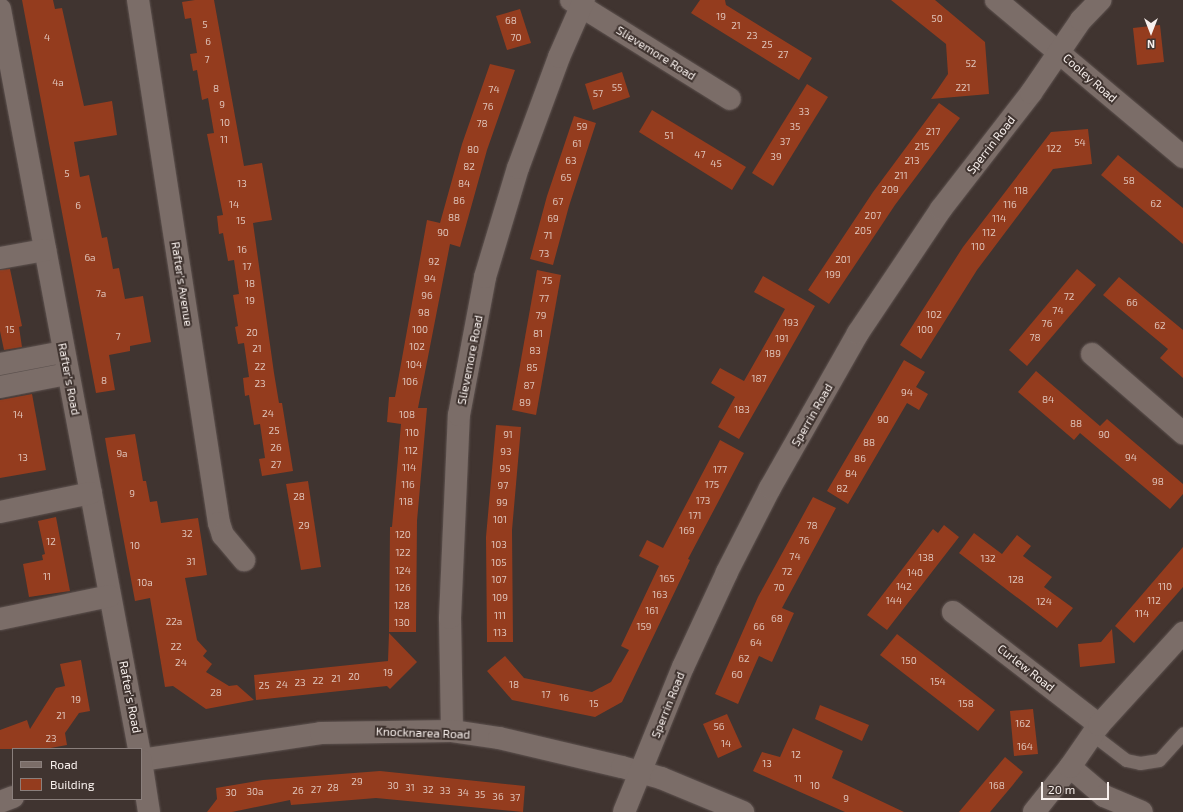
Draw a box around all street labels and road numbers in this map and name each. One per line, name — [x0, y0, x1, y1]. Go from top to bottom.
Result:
street label: Slievemore Road — [614, 23, 698, 83]
street label: Cooley Road — [1060, 51, 1120, 105]
street label: Sperrin Road — [964, 113, 1018, 177]
street label: Rafter's Avenue — [168, 240, 196, 328]
street label: Slievemore Road — [454, 314, 486, 406]
street label: Rafter's Road — [55, 342, 83, 416]
street label: Sperrin Road — [788, 381, 836, 449]
street label: Curlew Road — [994, 641, 1058, 695]
street label: Rafter's Road — [116, 660, 144, 734]
street label: Sperrin Road — [648, 670, 688, 740]
street label: Knocknarea Road — [376, 724, 470, 742]

